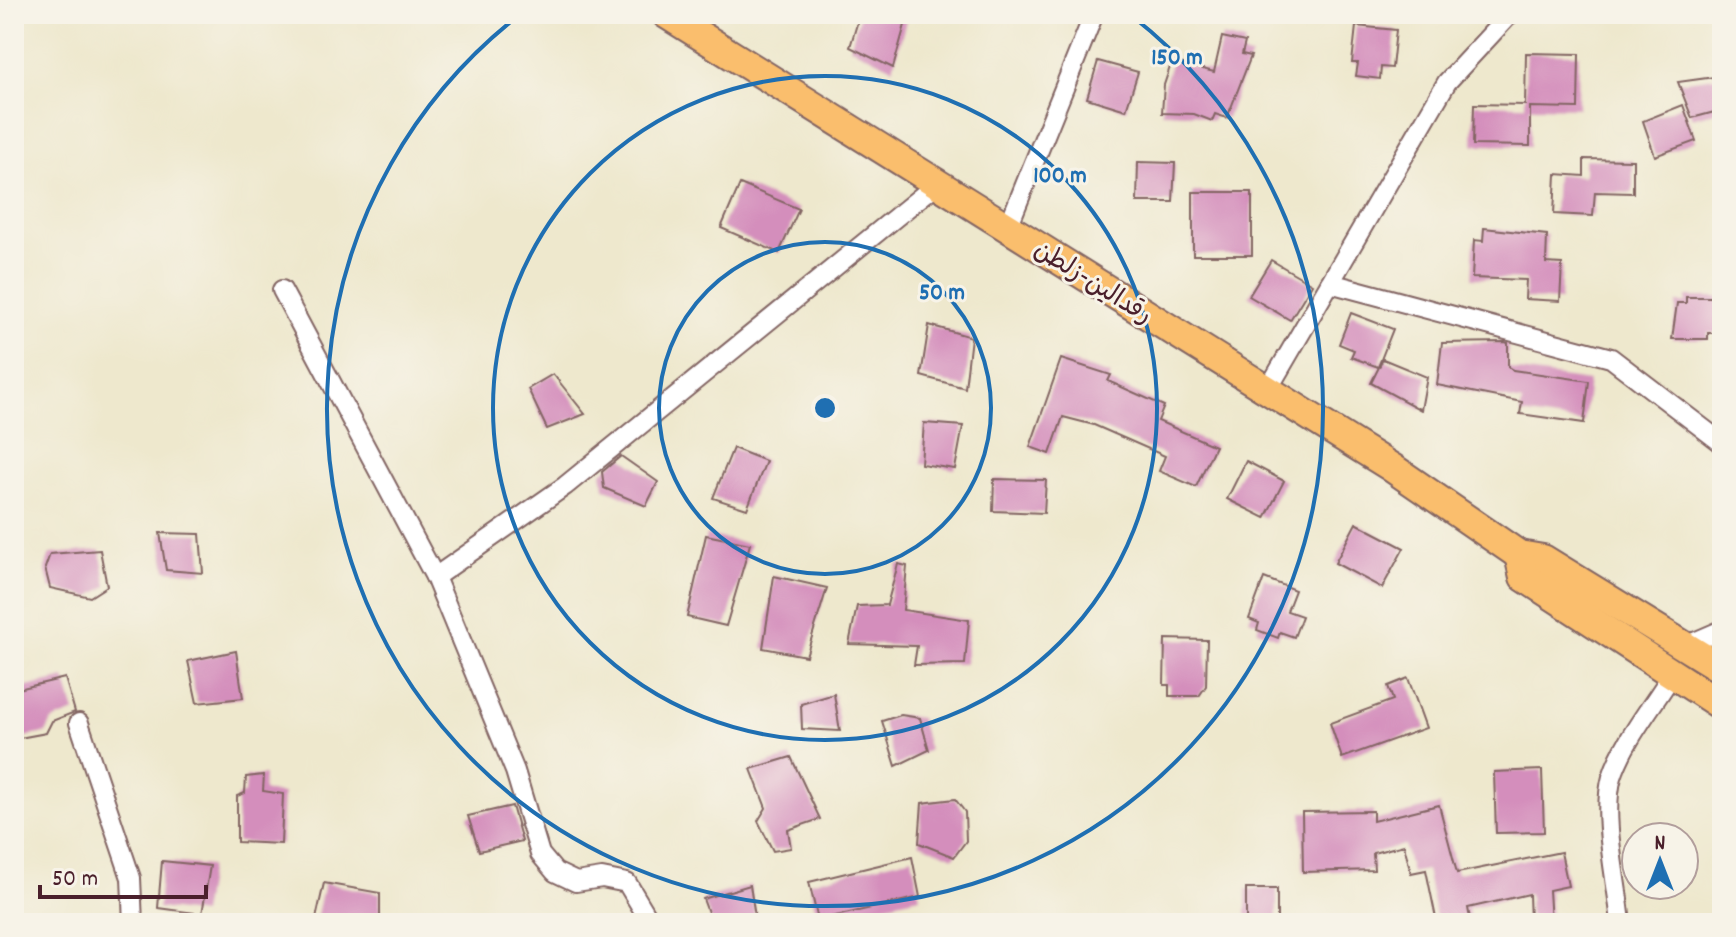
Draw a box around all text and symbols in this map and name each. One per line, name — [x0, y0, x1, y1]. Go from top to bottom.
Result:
text: 150 m — [1151, 42, 1203, 76]
text: 100 m — [1033, 160, 1087, 194]
street label: رقدالين-زلطن — [1026, 233, 1159, 335]
text: 50 m — [919, 277, 965, 311]
centre of rings — [811, 394, 839, 422]
north arrow — [1620, 821, 1700, 901]
text: N — [1655, 829, 1666, 860]
scale bar — [40, 849, 206, 899]
text: 50 m — [52, 863, 98, 897]

